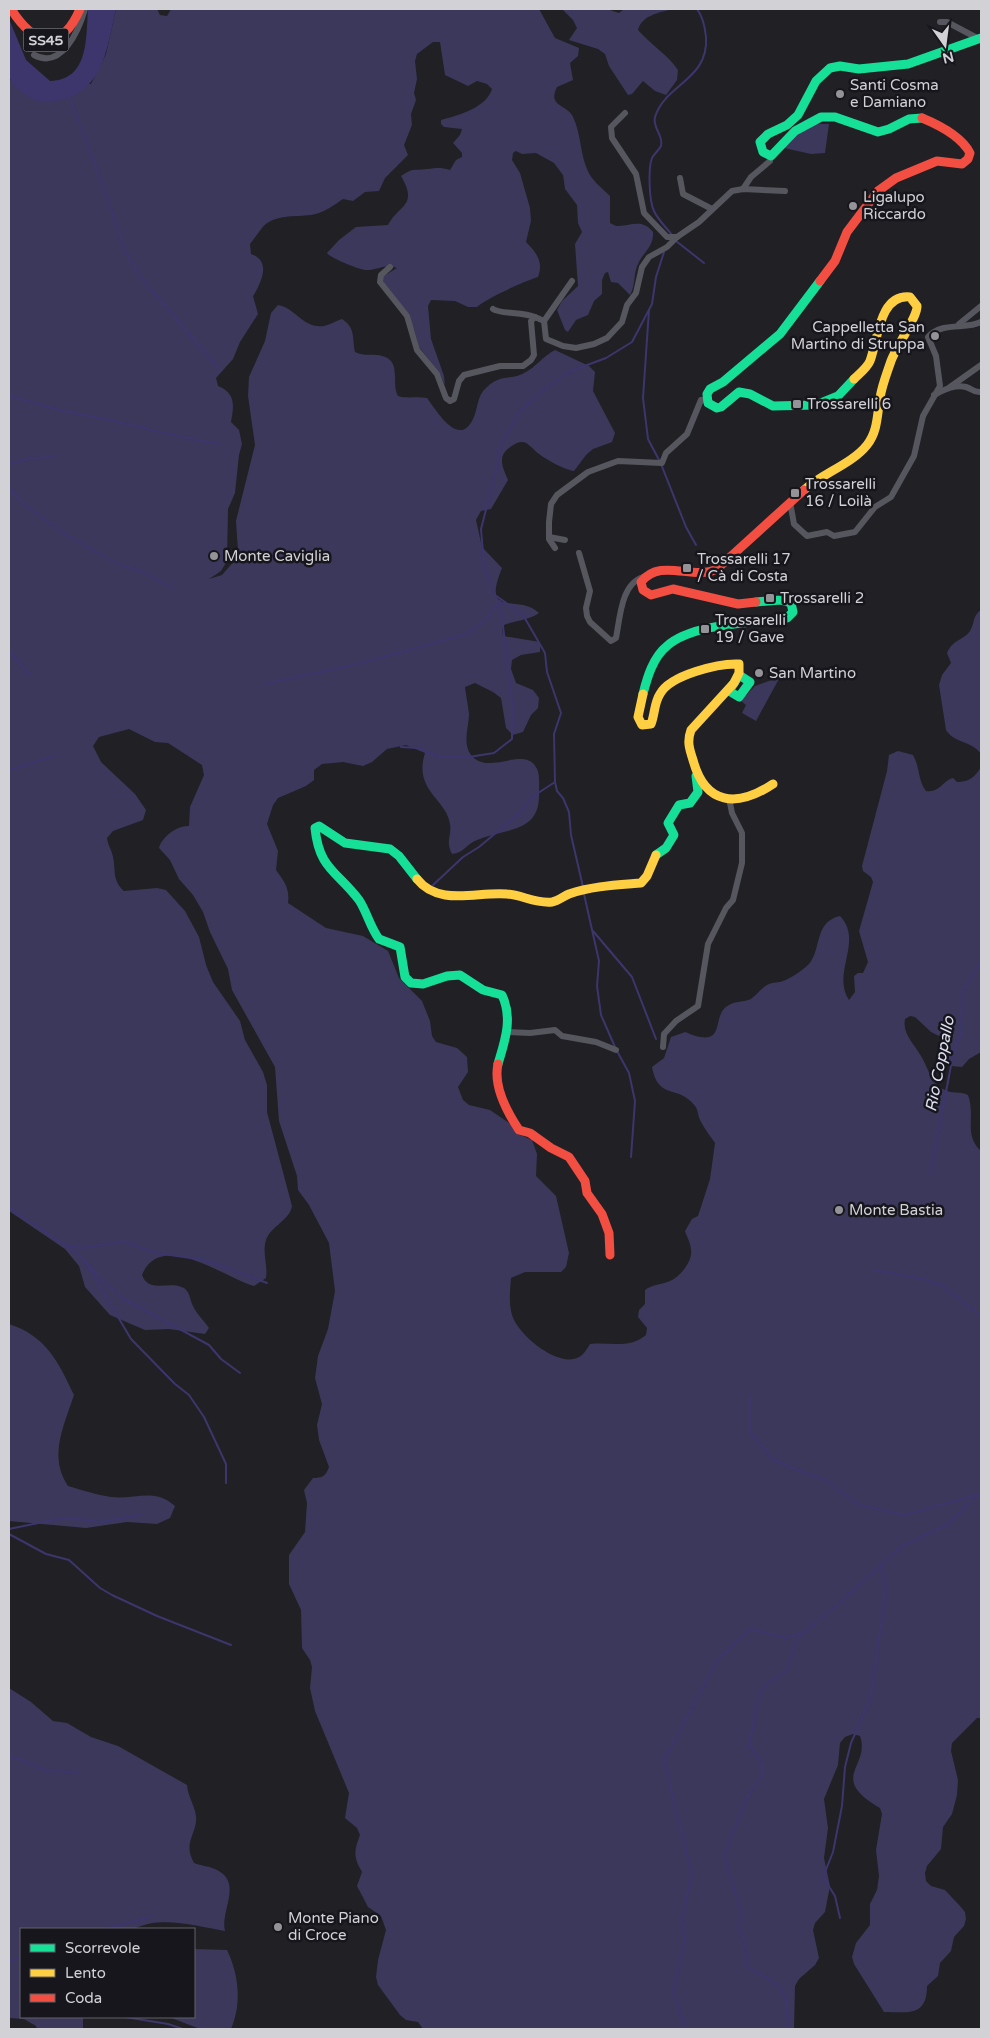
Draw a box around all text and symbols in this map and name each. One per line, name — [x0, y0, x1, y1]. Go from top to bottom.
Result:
north arrow — [920, 20, 970, 70]
road number: SS45 — [23, 28, 68, 52]
text: N — [941, 48, 956, 67]
place label: Santi Cosma e Damiano — [850, 76, 939, 111]
marker: Santi Cosma e Damiano — [834, 88, 846, 100]
place label: Ligalupo Riccardo — [863, 188, 926, 223]
marker: Ligalupo Riccardo — [847, 200, 859, 212]
place label: Cappelletta San Martino di Struppa — [791, 318, 925, 353]
marker: Cappelletta San Martino di Struppa — [929, 330, 941, 342]
place label: Trossarelli 6 — [807, 395, 891, 413]
marker: Trossarelli 6 — [791, 398, 803, 410]
place label: Trossarelli 16 / Loilà — [805, 475, 876, 510]
marker: Trossarelli 16 / Loilà — [789, 487, 801, 499]
place label: Monte Caviglia — [224, 547, 330, 565]
marker: Monte Caviglia — [208, 550, 220, 562]
place label: Trossarelli 17 / Cà di Costa — [697, 550, 791, 585]
marker: Trossarelli 17 / Cà di Costa — [681, 562, 693, 574]
place label: Trossarelli 2 — [780, 589, 864, 607]
marker: Trossarelli 2 — [764, 592, 776, 604]
place label: Trossarelli 19 / Gave — [715, 611, 786, 646]
marker: Trossarelli 19 / Gave — [699, 623, 711, 635]
place label: San Martino — [769, 664, 856, 682]
marker: San Martino — [753, 667, 765, 679]
water label: Rio Coppallo — [921, 1013, 959, 1113]
place label: Monte Bastia — [849, 1201, 943, 1219]
marker: Monte Bastia — [833, 1204, 845, 1216]
place label: Monte Piano di Croce — [288, 1909, 379, 1944]
marker: Monte Piano di Croce — [272, 1921, 284, 1933]
legend — [20, 1928, 195, 2018]
text: Scorrevole — [65, 1939, 140, 1957]
text: Lento — [65, 1964, 106, 1982]
text: Coda — [65, 1989, 102, 2007]

